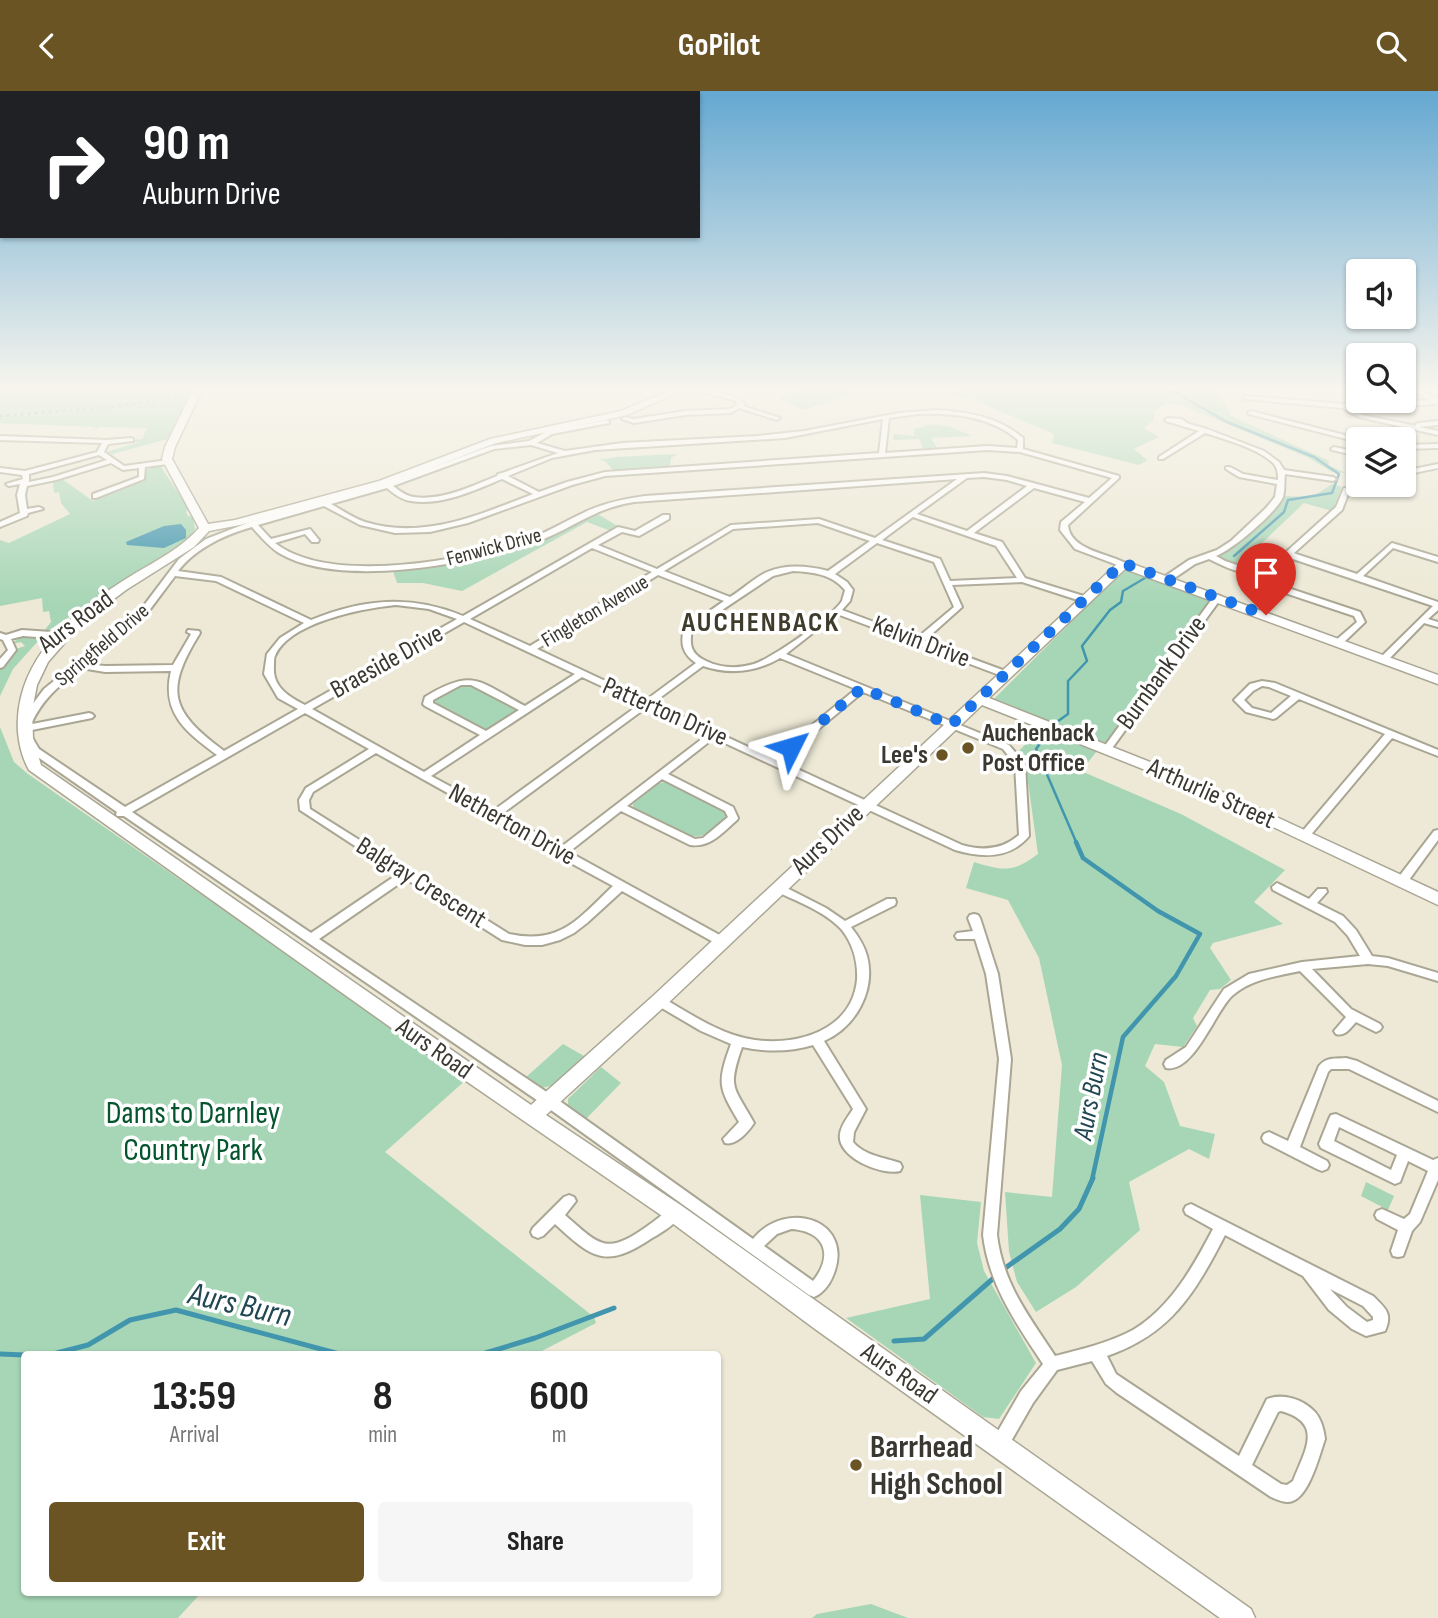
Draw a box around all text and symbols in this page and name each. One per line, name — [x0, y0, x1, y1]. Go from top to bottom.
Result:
text: GoPilot — [678, 26, 760, 65]
icon: back — [28, 27, 66, 65]
icon: search — [1372, 27, 1410, 65]
text: 90 m — [143, 115, 230, 174]
icon: right — [28, 119, 119, 210]
text: Auburn Drive — [143, 175, 281, 214]
map controls — [1346, 259, 1416, 497]
button: sound — [1346, 259, 1416, 329]
button: search — [1346, 343, 1416, 413]
button: layers — [1346, 427, 1416, 497]
street label: Fenwick Drive — [444, 522, 544, 572]
pin — [1236, 543, 1296, 615]
icon: arrive — [1247, 554, 1285, 592]
street label: Fingleton Avenue — [537, 569, 653, 653]
street label: Aurs Road — [32, 584, 120, 661]
street label: Springfield Drive — [50, 598, 154, 692]
district label: AUCHENBACK — [681, 606, 840, 639]
street label: Kelvin Drive — [868, 609, 974, 675]
street label: Burnbank Drive — [1111, 610, 1213, 736]
street label: Braeside Drive — [325, 618, 449, 706]
street label: Patterton Drive — [598, 671, 732, 753]
position arrow — [754, 710, 828, 784]
place label: Auchenback Post Office — [981, 718, 1095, 779]
place label: Lee's — [881, 740, 928, 771]
marker: Auchenback Post Office — [960, 740, 976, 756]
marker: Lee's — [934, 747, 950, 763]
street label: Arthurlie Street — [1141, 752, 1280, 836]
street label: Netherton Drive — [443, 777, 581, 873]
street label: Aurs Drive — [785, 799, 871, 882]
street label: Balgray Crescent — [350, 831, 492, 935]
street label: Aurs Road — [389, 1011, 478, 1086]
water label: Aurs Burn — [1066, 1049, 1116, 1144]
park label: Dams to Darnley Country Park — [106, 1094, 280, 1170]
water label: Aurs Burn — [183, 1273, 295, 1336]
street label: Aurs Road — [854, 1336, 943, 1411]
text: 13:59 — [153, 1371, 236, 1422]
text: 8 — [373, 1371, 393, 1422]
text: 600 — [529, 1371, 589, 1422]
text: Arrival — [170, 1421, 219, 1449]
text: min — [368, 1421, 397, 1449]
text: m — [552, 1421, 566, 1449]
place label: Barrhead High School — [870, 1428, 1003, 1504]
marker: Barrhead High School — [848, 1457, 864, 1473]
button: Exit — [49, 1502, 364, 1582]
button: Share — [378, 1502, 693, 1582]

